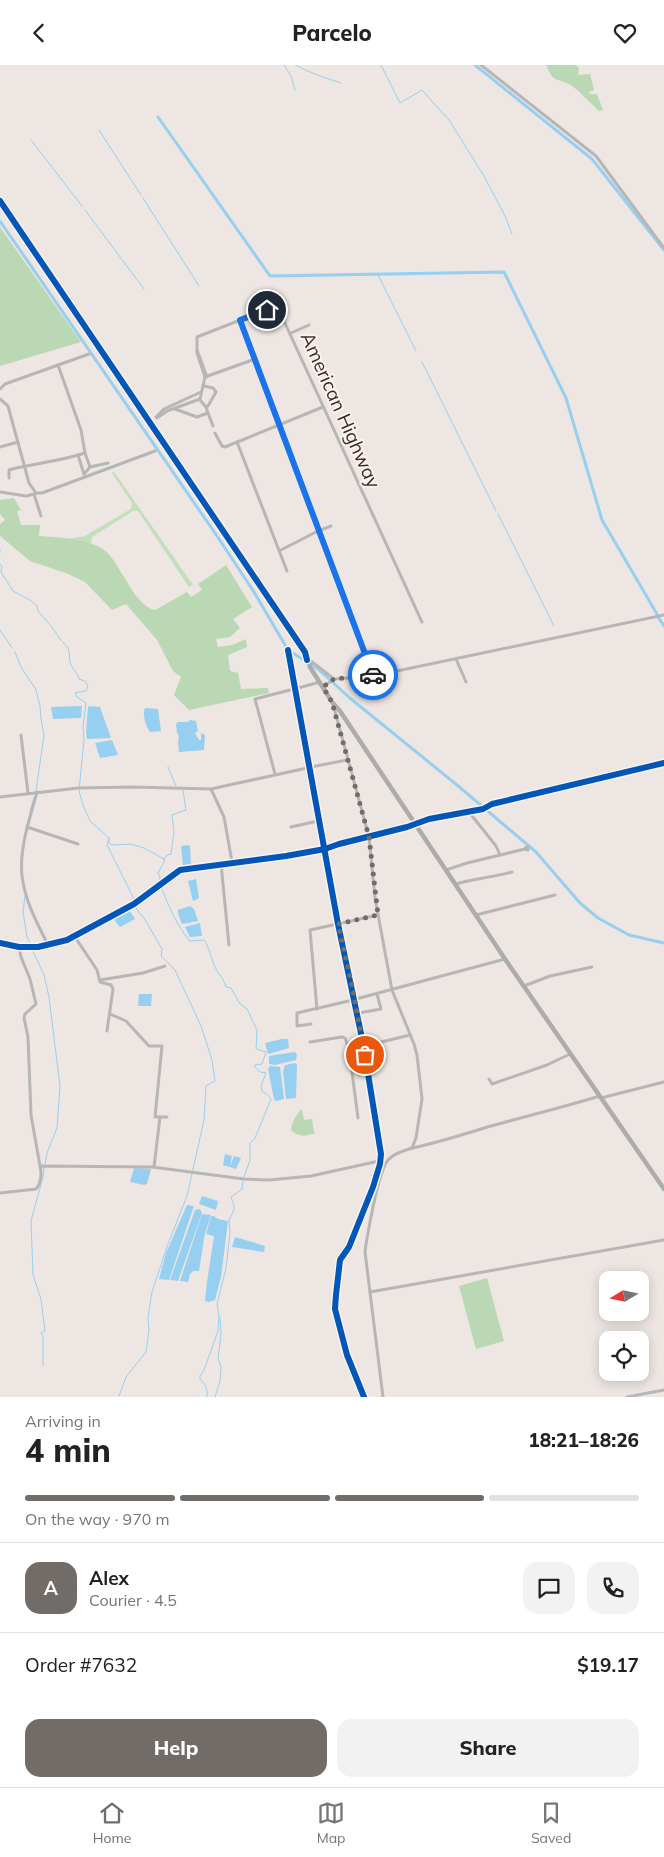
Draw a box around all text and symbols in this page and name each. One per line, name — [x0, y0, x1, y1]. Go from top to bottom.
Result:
icon: back — [25, 19, 53, 47]
text: Parcelo — [292, 19, 372, 47]
icon: heart — [611, 19, 639, 47]
pin — [246, 289, 288, 331]
icon: home — [253, 296, 281, 324]
street label: American Highway — [296, 328, 386, 492]
courier — [348, 650, 398, 700]
icon: car — [359, 661, 387, 689]
pin — [344, 1034, 386, 1076]
icon: bag — [351, 1041, 379, 1069]
north arrow — [599, 1271, 649, 1321]
map controls — [599, 1271, 649, 1381]
button: locate — [599, 1331, 649, 1381]
text: Arriving in — [25, 1411, 101, 1431]
text: 18:21–18:26 — [528, 1428, 639, 1452]
text: 4 min — [25, 1430, 111, 1470]
text: On the way · 970 m — [25, 1509, 170, 1529]
button: chat — [523, 1562, 575, 1614]
button: phone — [587, 1562, 639, 1614]
text: Alex — [89, 1566, 129, 1590]
text: A — [44, 1576, 58, 1600]
text: Courier · 4.5 — [89, 1590, 177, 1610]
text: Order #7632 — [25, 1653, 137, 1677]
text: $19.17 — [577, 1653, 639, 1677]
button: Help — [25, 1719, 327, 1777]
button: Share — [337, 1719, 639, 1777]
tab: Home — [93, 1799, 131, 1847]
tab: Map — [317, 1799, 346, 1847]
tab: Saved — [531, 1799, 571, 1847]

